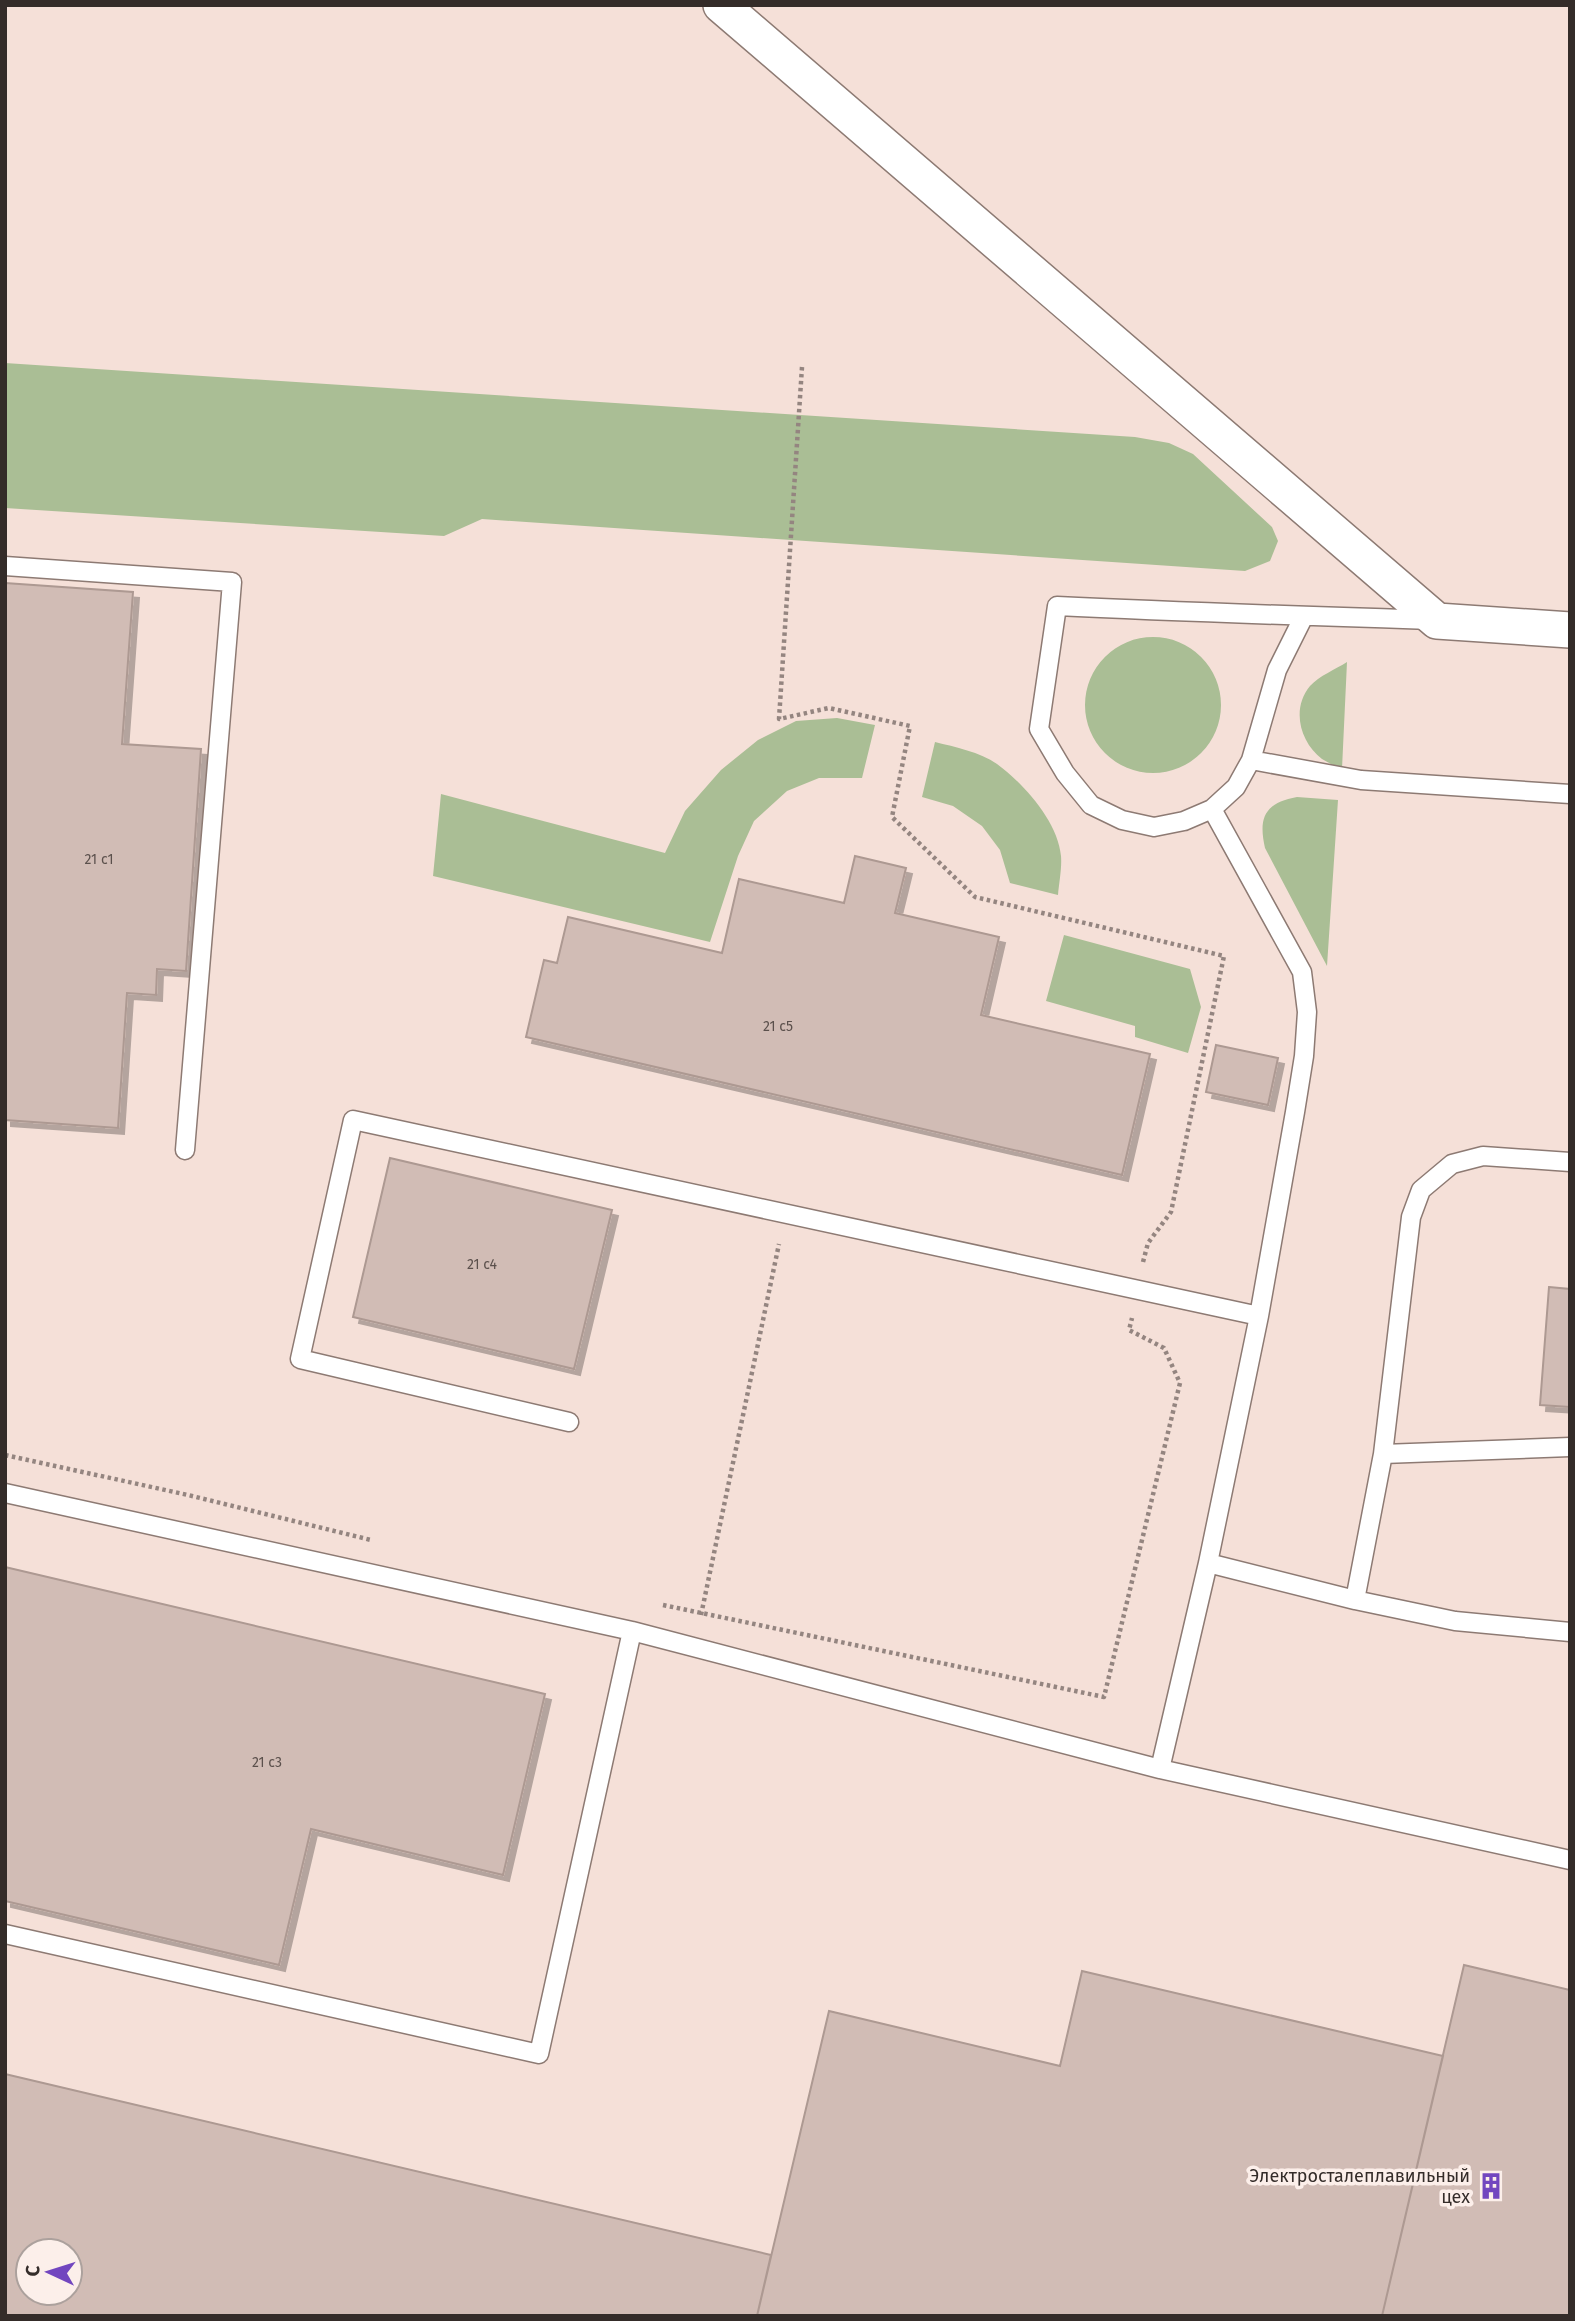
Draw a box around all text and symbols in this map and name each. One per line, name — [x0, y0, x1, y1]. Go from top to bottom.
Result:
house number: 21 с1 — [85, 851, 113, 868]
house number: 21 с5 — [763, 1018, 793, 1035]
house number: 21 с4 — [467, 1256, 498, 1273]
house number: 21 с3 — [252, 1754, 282, 1771]
place label: Электросталеплавильный цех — [1250, 2165, 1470, 2208]
building icon: Электросталеплавильный цех — [1476, 2171, 1506, 2201]
north arrow — [14, 2237, 84, 2307]
text: С — [21, 2265, 44, 2277]

